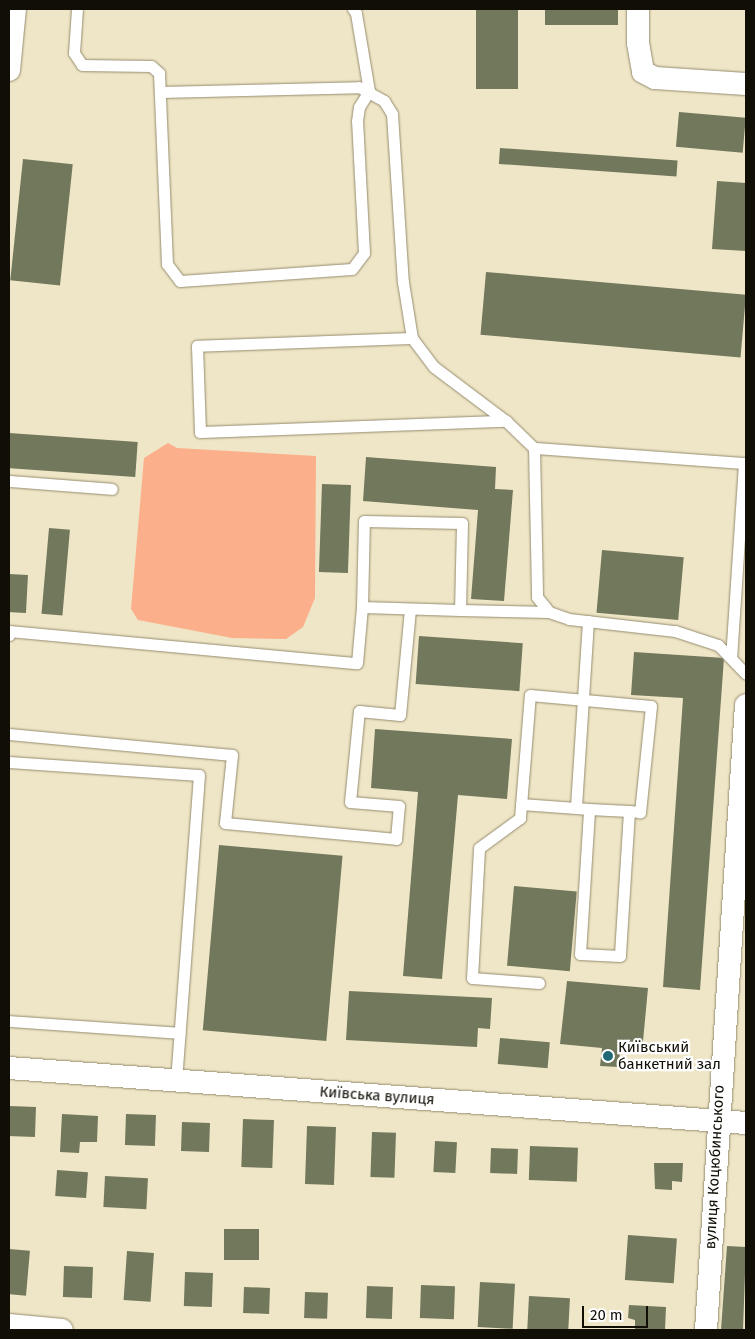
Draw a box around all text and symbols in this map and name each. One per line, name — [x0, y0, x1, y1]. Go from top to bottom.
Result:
place label: Київський банкетний зал — [618, 1038, 721, 1073]
marker: Київський банкетний зал — [602, 1050, 614, 1062]
street label: Київська вулиця — [319, 1083, 435, 1109]
street label: вулиця Коцюбинського — [702, 1084, 728, 1250]
scale bar — [585, 1296, 651, 1328]
text: 20 m — [590, 1306, 623, 1324]

